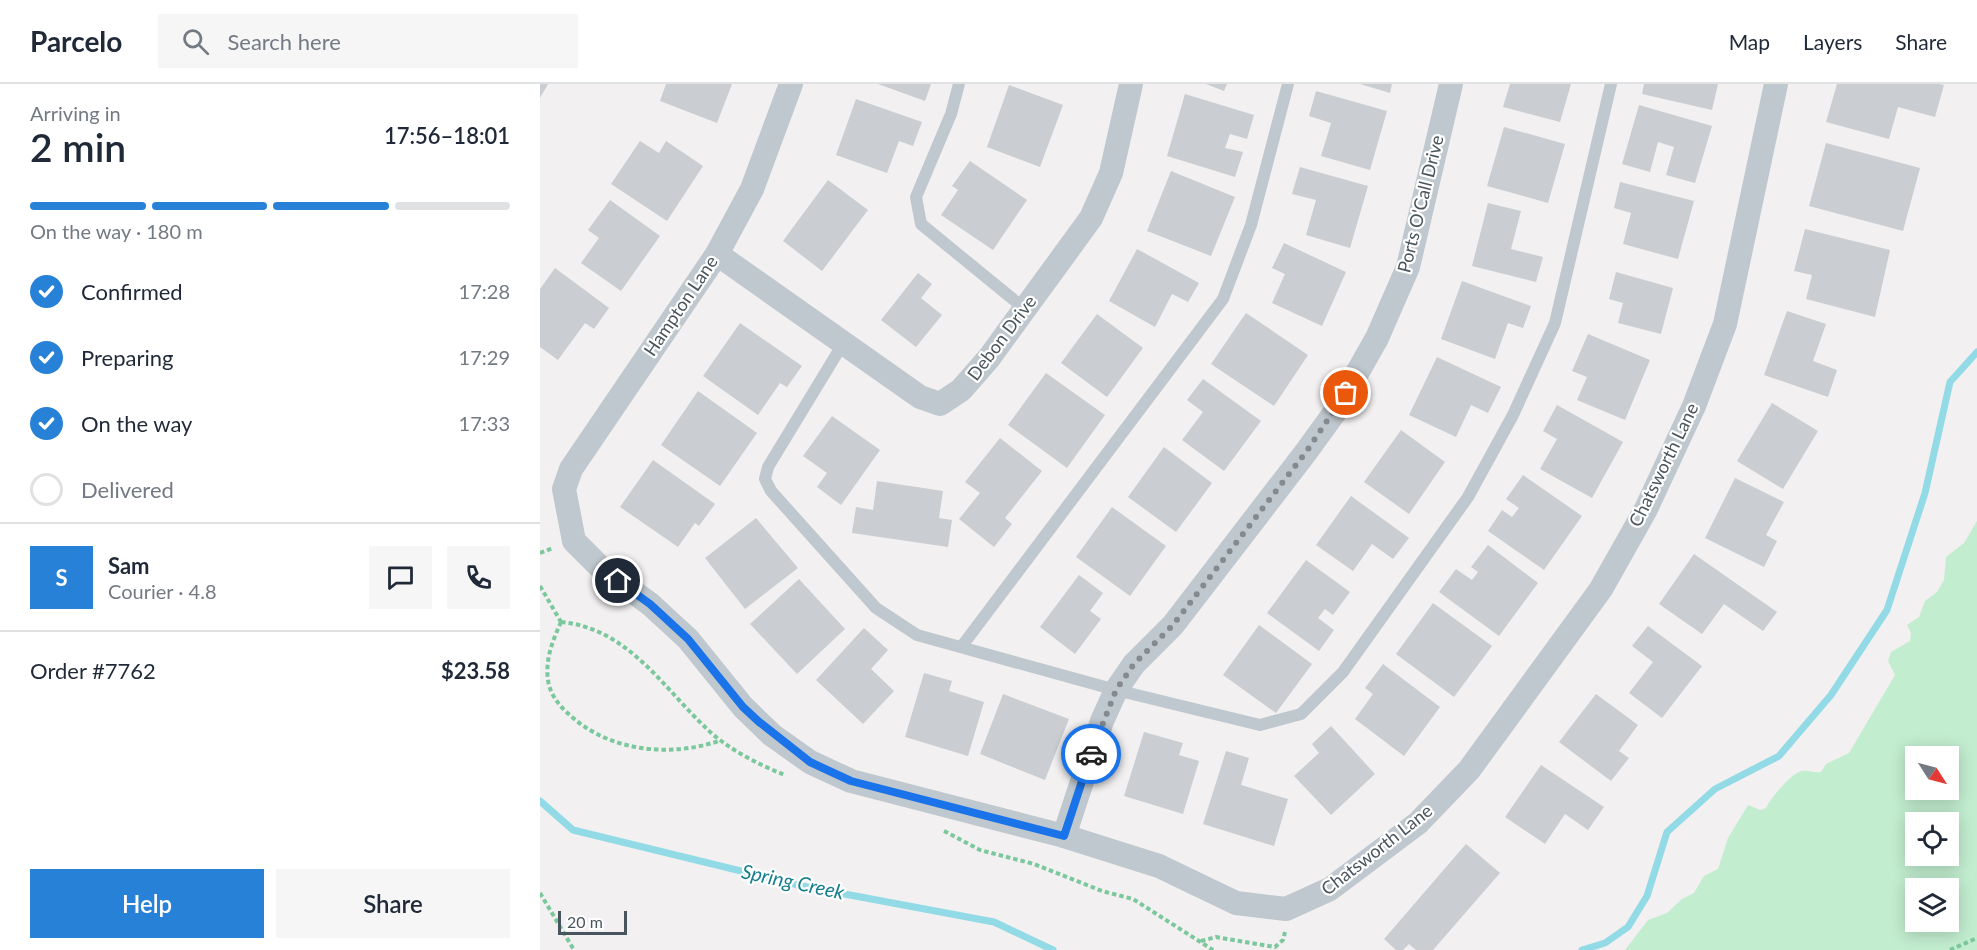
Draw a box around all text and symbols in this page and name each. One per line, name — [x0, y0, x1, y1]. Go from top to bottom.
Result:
search box — [158, 14, 578, 68]
text: Parcelo — [30, 24, 122, 58]
icon: search — [179, 25, 212, 58]
text: Search here — [227, 28, 341, 55]
text: Map — [1729, 29, 1770, 54]
text: Layers — [1803, 29, 1862, 54]
text: Share — [1895, 29, 1947, 54]
text: Arriving in — [30, 101, 121, 125]
text: 17:56–18:01 — [384, 122, 510, 149]
text: 2 min — [30, 124, 126, 170]
street label: Ports O'Call Drive — [1392, 133, 1448, 275]
text: On the way · 180 m — [30, 219, 203, 243]
street label: Hampton Lane — [639, 251, 722, 360]
icon: check — [30, 275, 63, 308]
text: Confirmed — [81, 278, 183, 305]
text: 17:28 — [459, 279, 510, 303]
street label: Debon Drive — [962, 290, 1040, 384]
icon: check — [30, 341, 63, 374]
text: Preparing — [81, 344, 173, 371]
text: 17:29 — [459, 345, 510, 369]
pin — [1320, 367, 1371, 418]
icon: bag — [1329, 376, 1362, 409]
street label: Chatsworth Lane — [1624, 399, 1703, 530]
icon: check — [30, 407, 63, 440]
text: On the way — [81, 410, 192, 437]
text: 17:33 — [459, 411, 510, 435]
text: Delivered — [81, 476, 174, 503]
button: chat — [369, 546, 432, 609]
button: phone — [447, 546, 510, 609]
text: Sam — [108, 552, 150, 579]
pin — [592, 555, 643, 606]
text: S — [55, 564, 68, 591]
icon: home — [601, 564, 634, 597]
text: Courier · 4.8 — [108, 579, 217, 603]
text: Order #7762 — [30, 657, 156, 684]
text: $23.58 — [441, 657, 510, 684]
courier — [1061, 724, 1121, 784]
icon: car — [1075, 738, 1108, 771]
north arrow — [1905, 746, 1959, 800]
map controls — [1905, 746, 1959, 932]
street label: Chatsworth Lane — [1317, 799, 1436, 899]
button: locate — [1905, 812, 1959, 866]
water label: Spring Creek — [740, 858, 847, 904]
button: Help — [30, 869, 264, 938]
button: Share — [276, 869, 510, 938]
button: layers — [1905, 878, 1959, 932]
scale bar — [558, 908, 627, 936]
text: 20 m — [567, 912, 603, 931]

